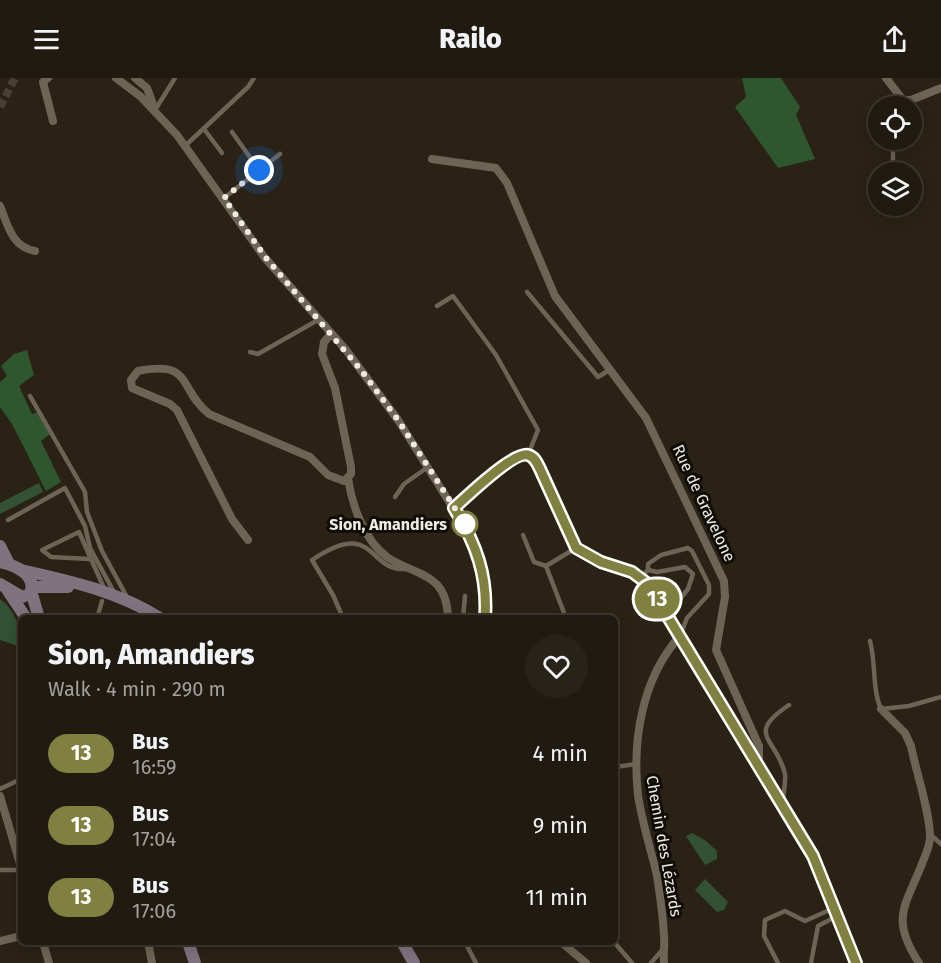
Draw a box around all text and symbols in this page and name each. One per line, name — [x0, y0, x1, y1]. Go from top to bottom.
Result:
icon: menu — [30, 23, 63, 56]
text: Railo — [439, 23, 502, 55]
icon: share — [878, 23, 911, 56]
map controls — [868, 96, 922, 216]
button: locate — [868, 96, 922, 150]
your location — [244, 155, 274, 185]
button: layers — [868, 162, 922, 216]
street label: Rue de Gravelone — [669, 441, 739, 565]
marker: Sion, Amandiers — [452, 511, 478, 537]
place label: Sion, Amandiers — [329, 515, 447, 534]
line badge: 13 — [630, 580, 684, 618]
text: 13 — [647, 586, 667, 612]
button: heart — [525, 635, 588, 698]
text: Sion, Amandiers — [48, 638, 254, 671]
text: Walk · 4 min · 290 m — [48, 677, 226, 701]
text: Bus — [132, 728, 169, 755]
text: 13 — [71, 740, 91, 766]
text: 4 min — [533, 740, 588, 767]
text: 16:59 — [132, 755, 176, 779]
street label: Chemin des Lézards — [642, 774, 686, 918]
text: Bus — [132, 800, 169, 827]
text: 13 — [71, 812, 91, 838]
text: 9 min — [533, 812, 588, 839]
text: 17:04 — [132, 827, 176, 851]
text: Bus — [132, 872, 169, 899]
text: 13 — [71, 884, 91, 910]
text: 11 min — [525, 884, 588, 911]
text: 17:06 — [132, 899, 176, 923]

